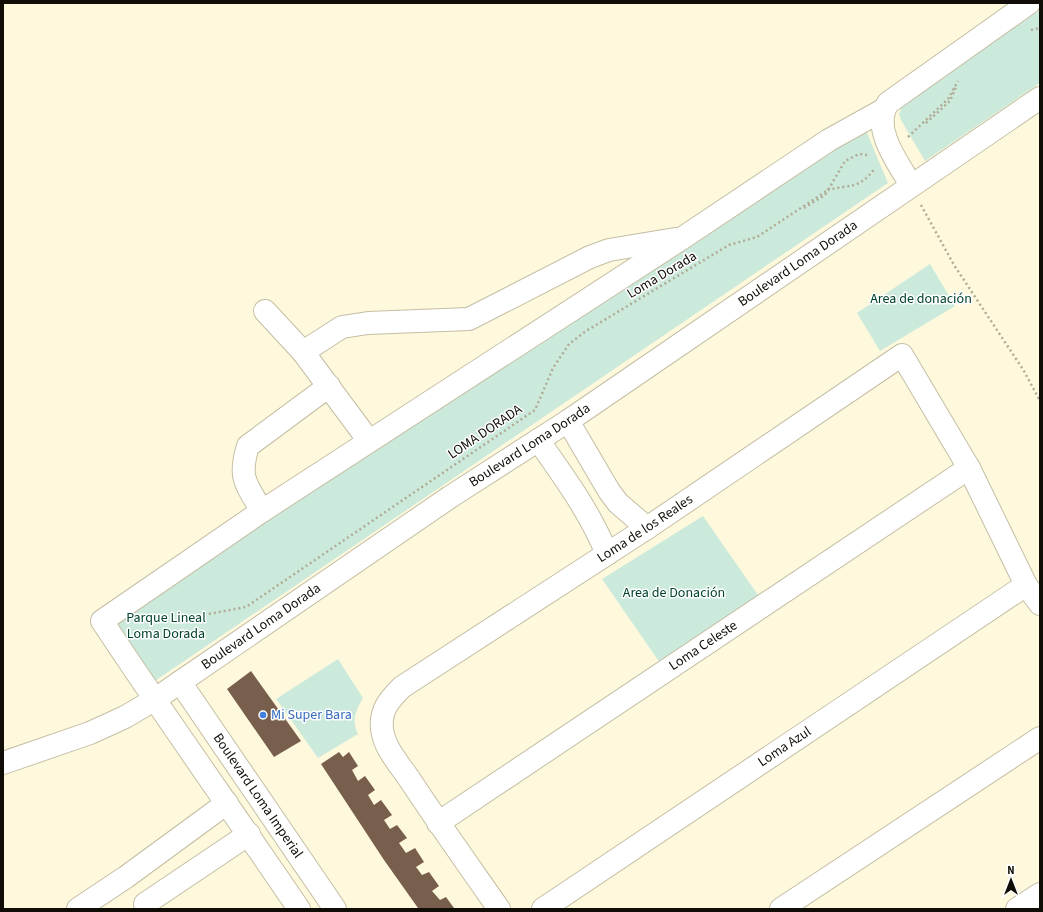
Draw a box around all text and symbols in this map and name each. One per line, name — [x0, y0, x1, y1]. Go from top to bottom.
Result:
street label: Boulevard Loma Dorada — [734, 216, 862, 312]
street label: Loma Dorada — [623, 246, 701, 304]
park label: Area de donación — [870, 289, 972, 309]
street label: LOMA DORADA — [444, 399, 526, 464]
street label: Boulevard Loma Dorada — [465, 399, 594, 492]
street label: Loma de los Reales — [593, 490, 697, 568]
street label: Boulevard Loma Dorada — [197, 578, 325, 675]
park label: Area de Donación — [623, 583, 725, 603]
park label: Parque Lineal Loma Dorada — [126, 608, 206, 644]
street label: Loma Celeste — [665, 616, 741, 676]
place label: Mi Super Bara — [271, 705, 352, 725]
marker: Mi Super Bara — [258, 710, 268, 720]
street label: Loma Azul — [754, 722, 816, 772]
street label: Boulevard Loma Imperial — [208, 729, 308, 863]
north arrow — [991, 860, 1031, 900]
text: N — [1007, 863, 1015, 878]

